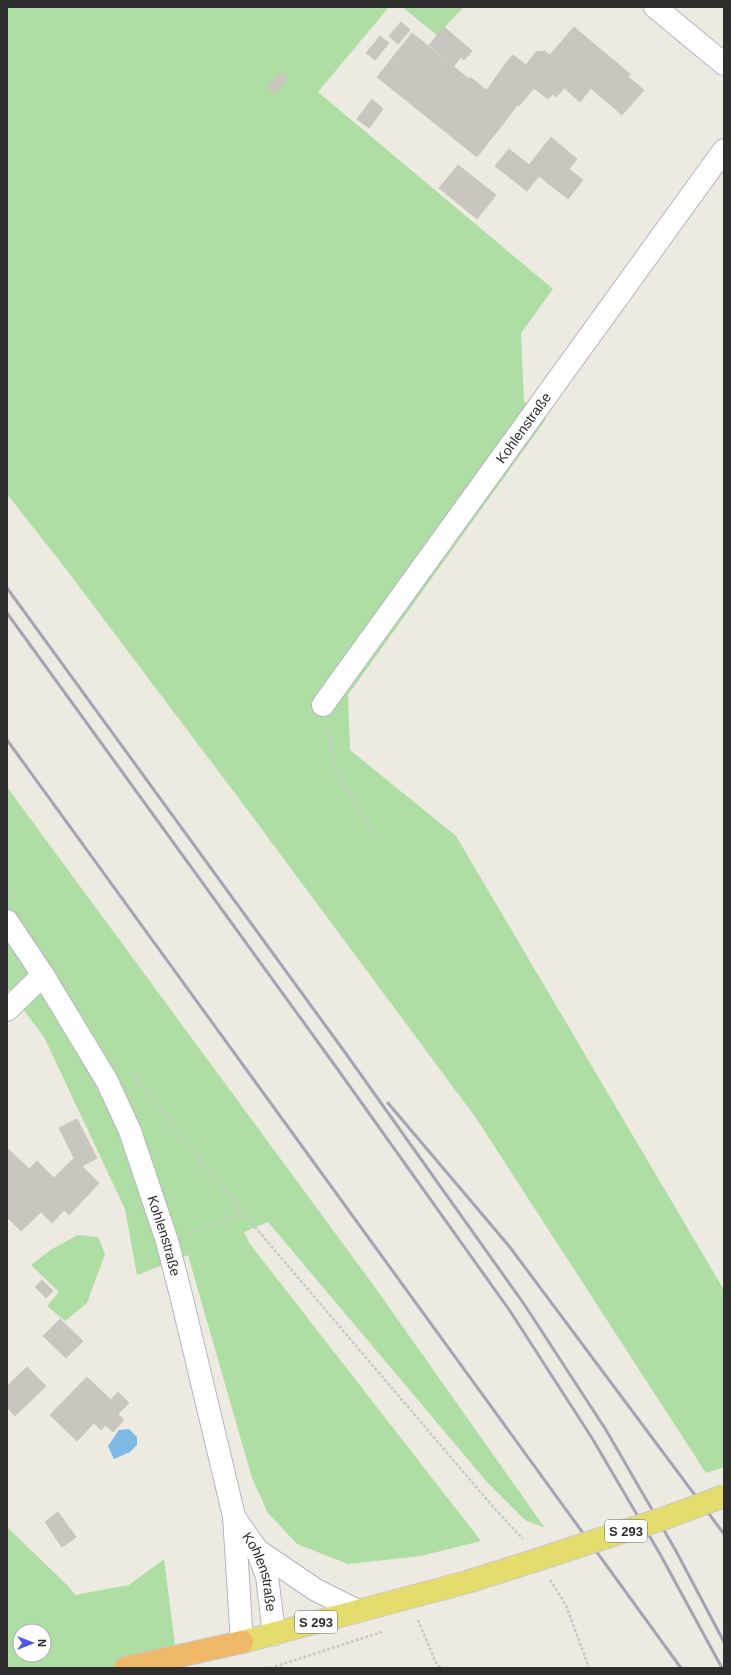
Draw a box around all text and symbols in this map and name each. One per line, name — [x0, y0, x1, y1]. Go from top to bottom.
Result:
street label: Kohlenstraße — [492, 389, 554, 466]
street label: Kohlenstraße — [144, 1193, 184, 1278]
road number: S 293 — [605, 1520, 647, 1542]
street label: Kohlenstraße — [239, 1529, 279, 1613]
road number: S 293 — [295, 1611, 337, 1633]
north arrow — [12, 1623, 52, 1663]
text: N — [36, 1639, 48, 1647]

